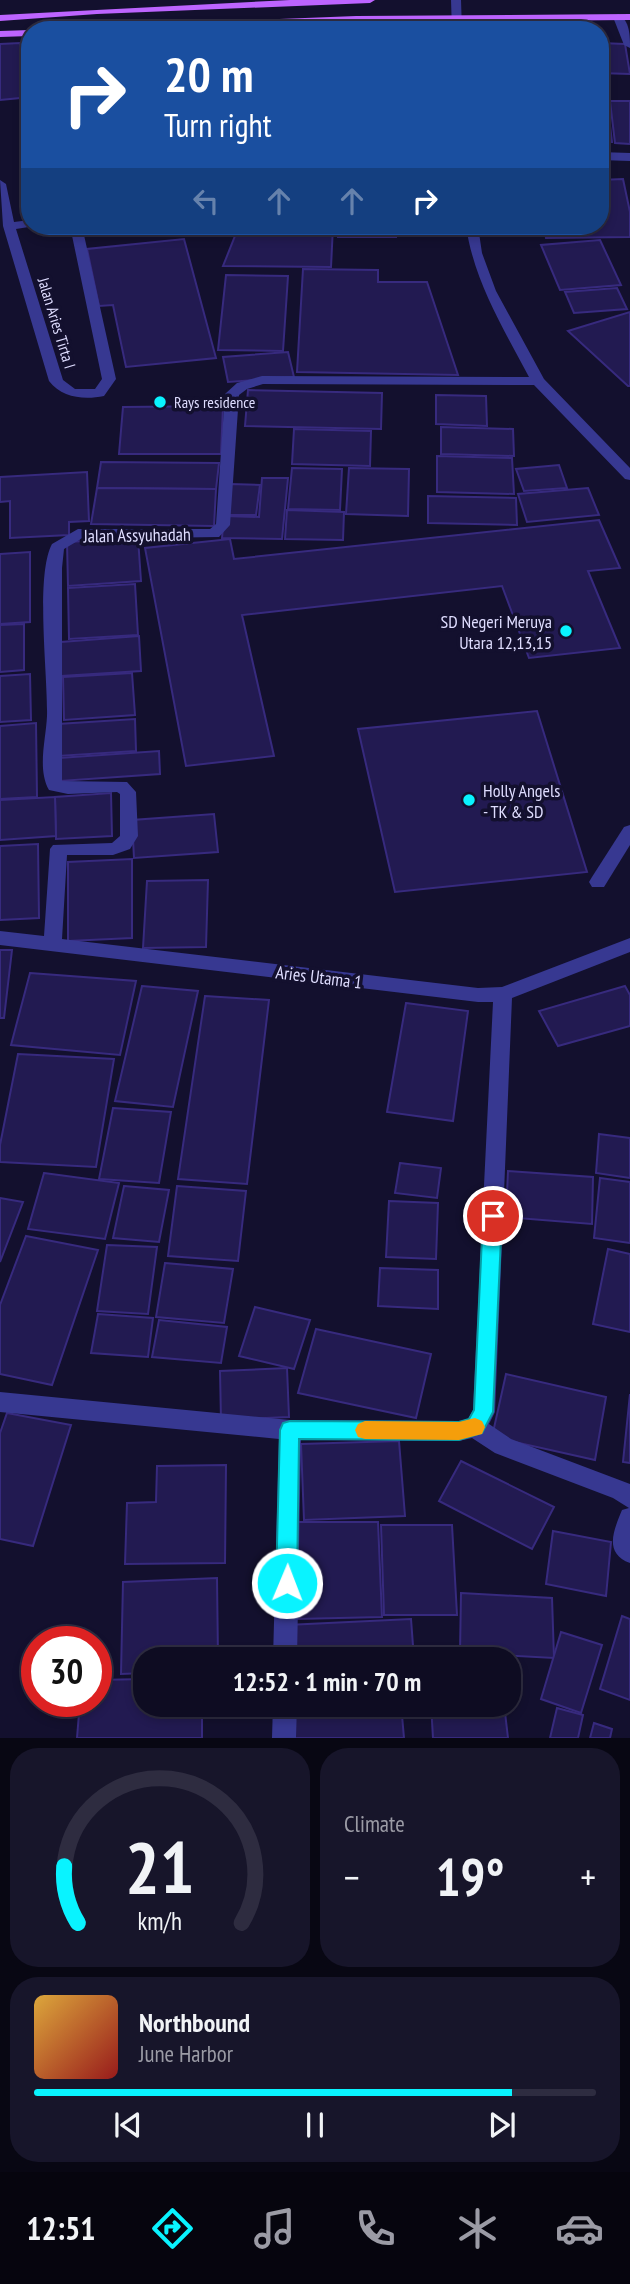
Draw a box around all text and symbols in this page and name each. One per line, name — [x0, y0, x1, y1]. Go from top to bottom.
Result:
text: 20 m — [164, 42, 253, 106]
icon: right — [49, 49, 140, 140]
text: Turn right — [164, 104, 272, 146]
icon: left — [187, 182, 225, 220]
icon: ahead — [260, 182, 298, 220]
icon: ahead — [333, 182, 371, 220]
icon: right — [406, 182, 444, 220]
street label: Jalan Aries Tirta I — [33, 274, 80, 371]
place label: Rays residence — [174, 392, 255, 412]
marker: Rays residence — [152, 394, 168, 410]
street label: Jalan Assyuhadah — [82, 523, 191, 547]
place label: SD Negeri Meruya Utara 12,13,15 — [441, 610, 552, 654]
marker: SD Negeri Meruya Utara 12,13,15 — [558, 623, 574, 639]
place label: Holly Angels - TK & SD — [483, 779, 560, 823]
marker: Holly Angels - TK & SD — [461, 792, 477, 808]
street label: Aries Utama 1 — [274, 960, 364, 994]
pin — [463, 1186, 523, 1246]
icon: arrive — [474, 1197, 512, 1235]
position arrow — [250, 1546, 324, 1620]
speed limit sign: 30 — [21, 1626, 112, 1717]
text: 12:52 · 1 min · 70 m — [233, 1665, 421, 1698]
text: Climate — [344, 1809, 405, 1838]
text: 21 — [125, 1820, 195, 1914]
text: 19° — [436, 1843, 504, 1910]
text: − — [344, 1852, 360, 1901]
text: + — [580, 1852, 596, 1901]
text: km/h — [138, 1905, 182, 1937]
text: Northbound — [139, 2006, 250, 2039]
text: June Harbor — [139, 2039, 233, 2068]
icon: previous — [109, 2106, 147, 2144]
icon: pause — [296, 2106, 334, 2144]
icon: next — [483, 2106, 521, 2144]
icon: directions — [148, 2204, 197, 2253]
icon: music — [250, 2204, 299, 2253]
icon: phone — [351, 2204, 400, 2253]
icon: climate — [453, 2204, 502, 2253]
icon: car — [555, 2204, 604, 2253]
text: 12:51 — [26, 2207, 96, 2249]

